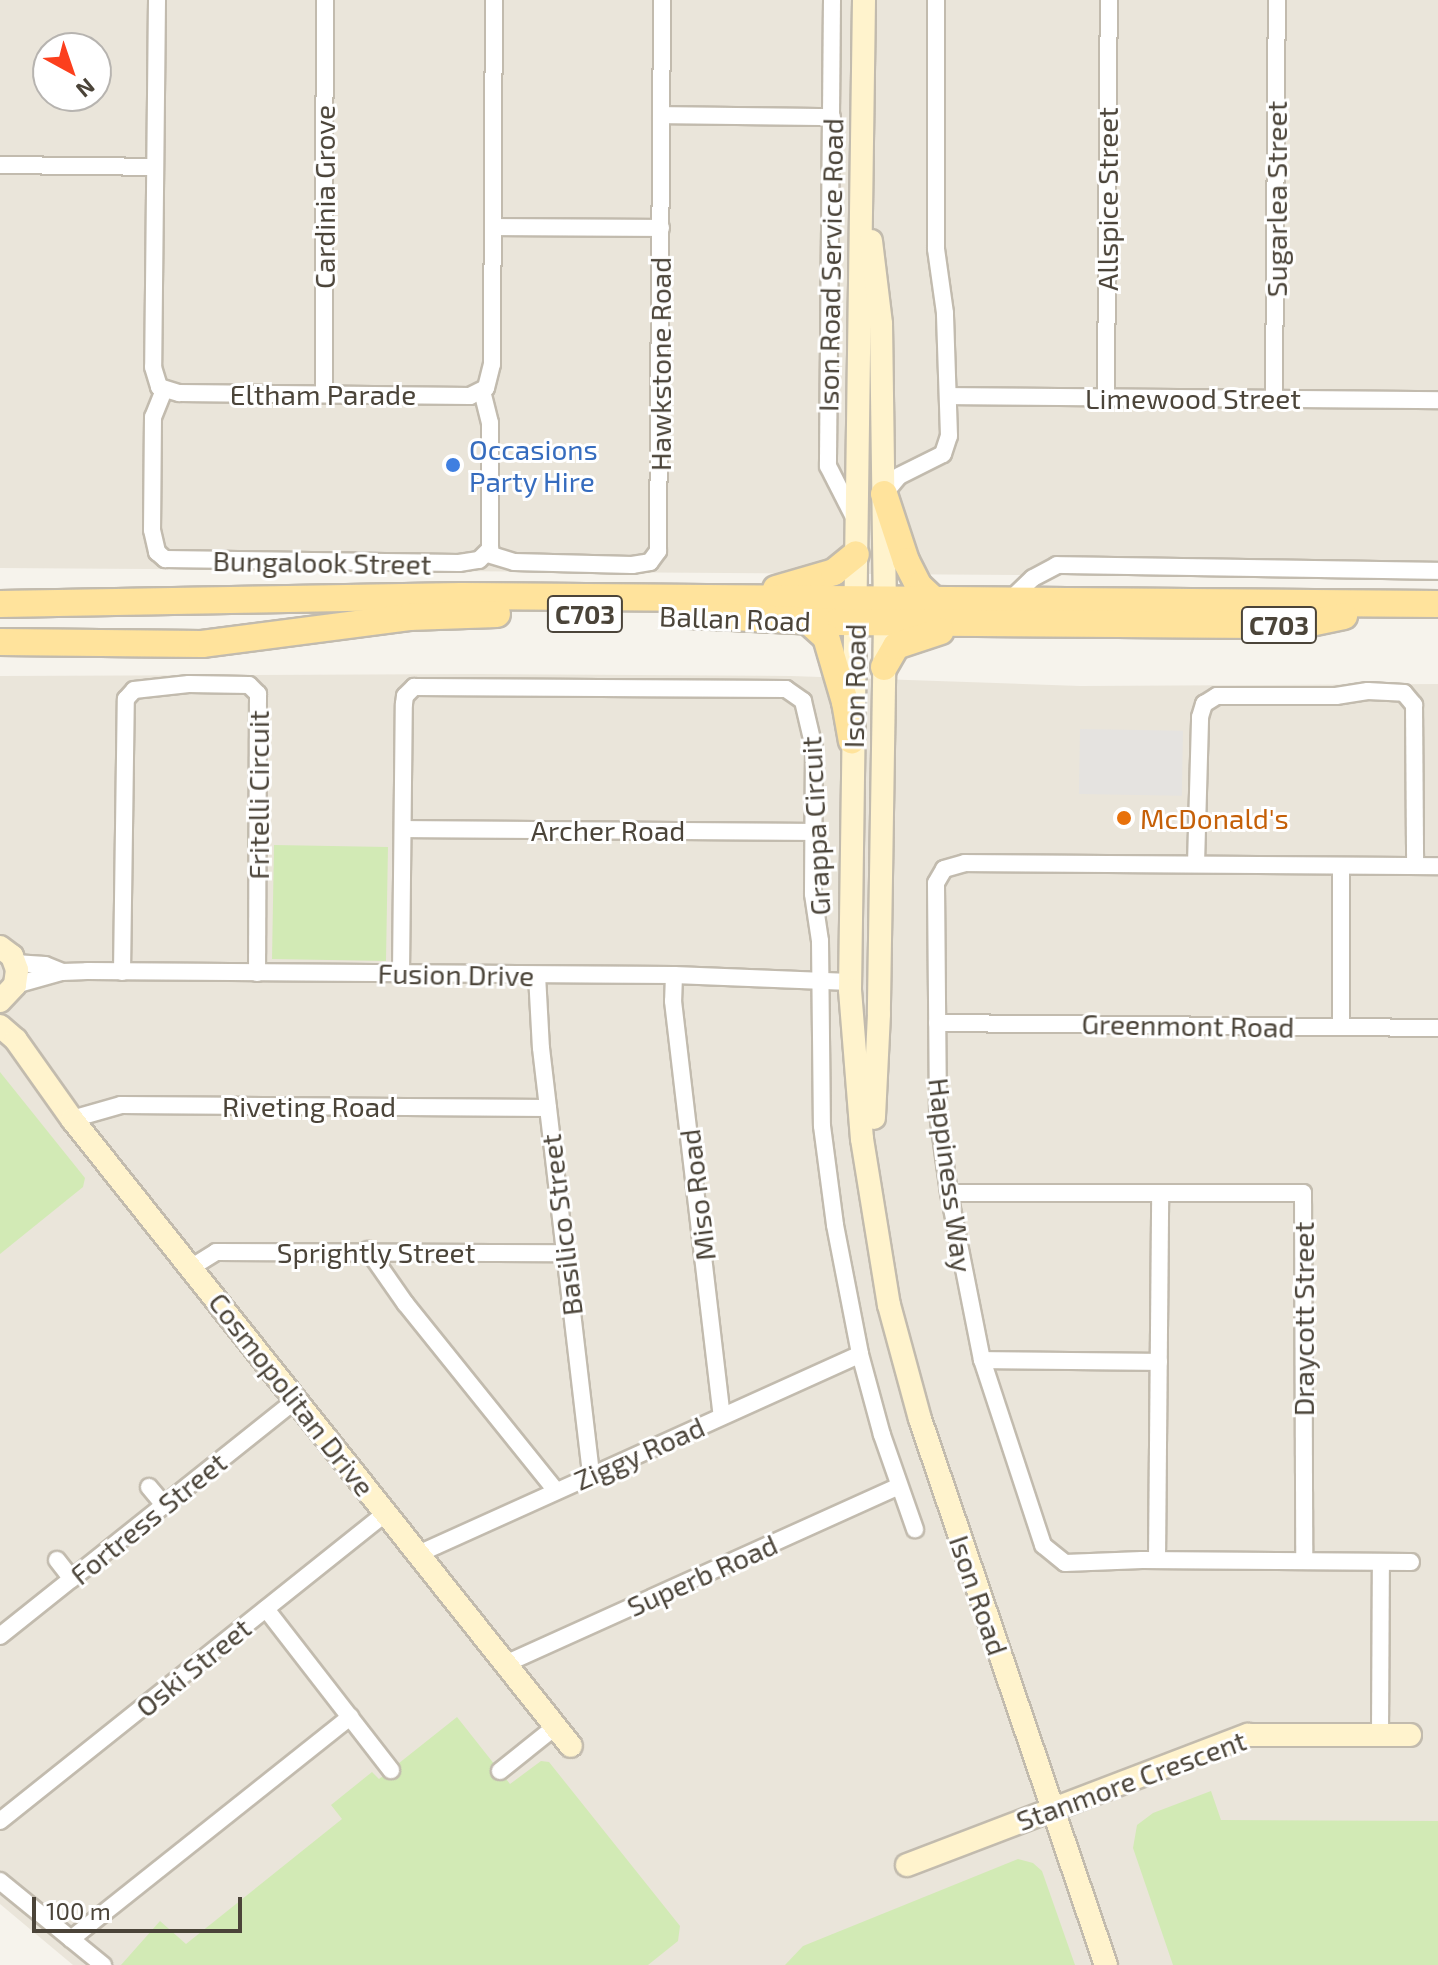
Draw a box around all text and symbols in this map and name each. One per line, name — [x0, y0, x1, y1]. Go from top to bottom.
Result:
north arrow — [32, 32, 112, 112]
text: N — [72, 74, 101, 104]
street label: Sugarlea Street — [1259, 101, 1293, 297]
street label: Cardinia Grove — [307, 105, 341, 289]
street label: Allspice Street — [1090, 107, 1124, 291]
street label: Ison Road Service Road — [811, 118, 849, 412]
street label: Hawkstone Road — [643, 257, 677, 471]
street label: Eltham Parade — [230, 377, 416, 411]
street label: Limewood Street — [1085, 381, 1301, 415]
place label: Occasions Party Hire — [469, 432, 598, 498]
marker: Occasions Party Hire — [444, 456, 462, 474]
street label: Bungalook Street — [212, 543, 432, 581]
road number: C703 — [545, 592, 625, 636]
street label: Ballan Road — [659, 599, 811, 637]
road number: C703 — [1239, 603, 1319, 647]
street label: Ison Road — [836, 623, 872, 749]
street label: Fritelli Circuit — [241, 710, 275, 880]
street label: Grappa Circuit — [794, 736, 836, 916]
place label: McDonald's — [1140, 801, 1289, 835]
marker: McDonald's — [1115, 809, 1133, 827]
street label: Archer Road — [530, 813, 686, 847]
street label: Fusion Drive — [377, 956, 535, 992]
street label: Greenmont Road — [1081, 1006, 1295, 1044]
street label: Happiness Way — [922, 1076, 980, 1274]
street label: Riveting Road — [222, 1089, 396, 1123]
street label: Miso Road — [672, 1127, 722, 1263]
street label: Basilico Street — [533, 1132, 589, 1318]
street label: Draycott Street — [1286, 1222, 1320, 1416]
street label: Sprightly Street — [276, 1235, 476, 1269]
street label: Cosmopolitan Drive — [202, 1286, 382, 1502]
street label: Ziggy Road — [568, 1409, 710, 1497]
street label: Fortress Street — [63, 1445, 233, 1591]
street label: Superb Road — [622, 1527, 782, 1623]
street label: Ison Road — [943, 1531, 1015, 1659]
street label: Oski Street — [129, 1610, 257, 1724]
street label: Stanmore Crescent — [1012, 1723, 1250, 1837]
scale bar — [36, 1881, 246, 1931]
text: 100 m — [46, 1896, 111, 1925]

